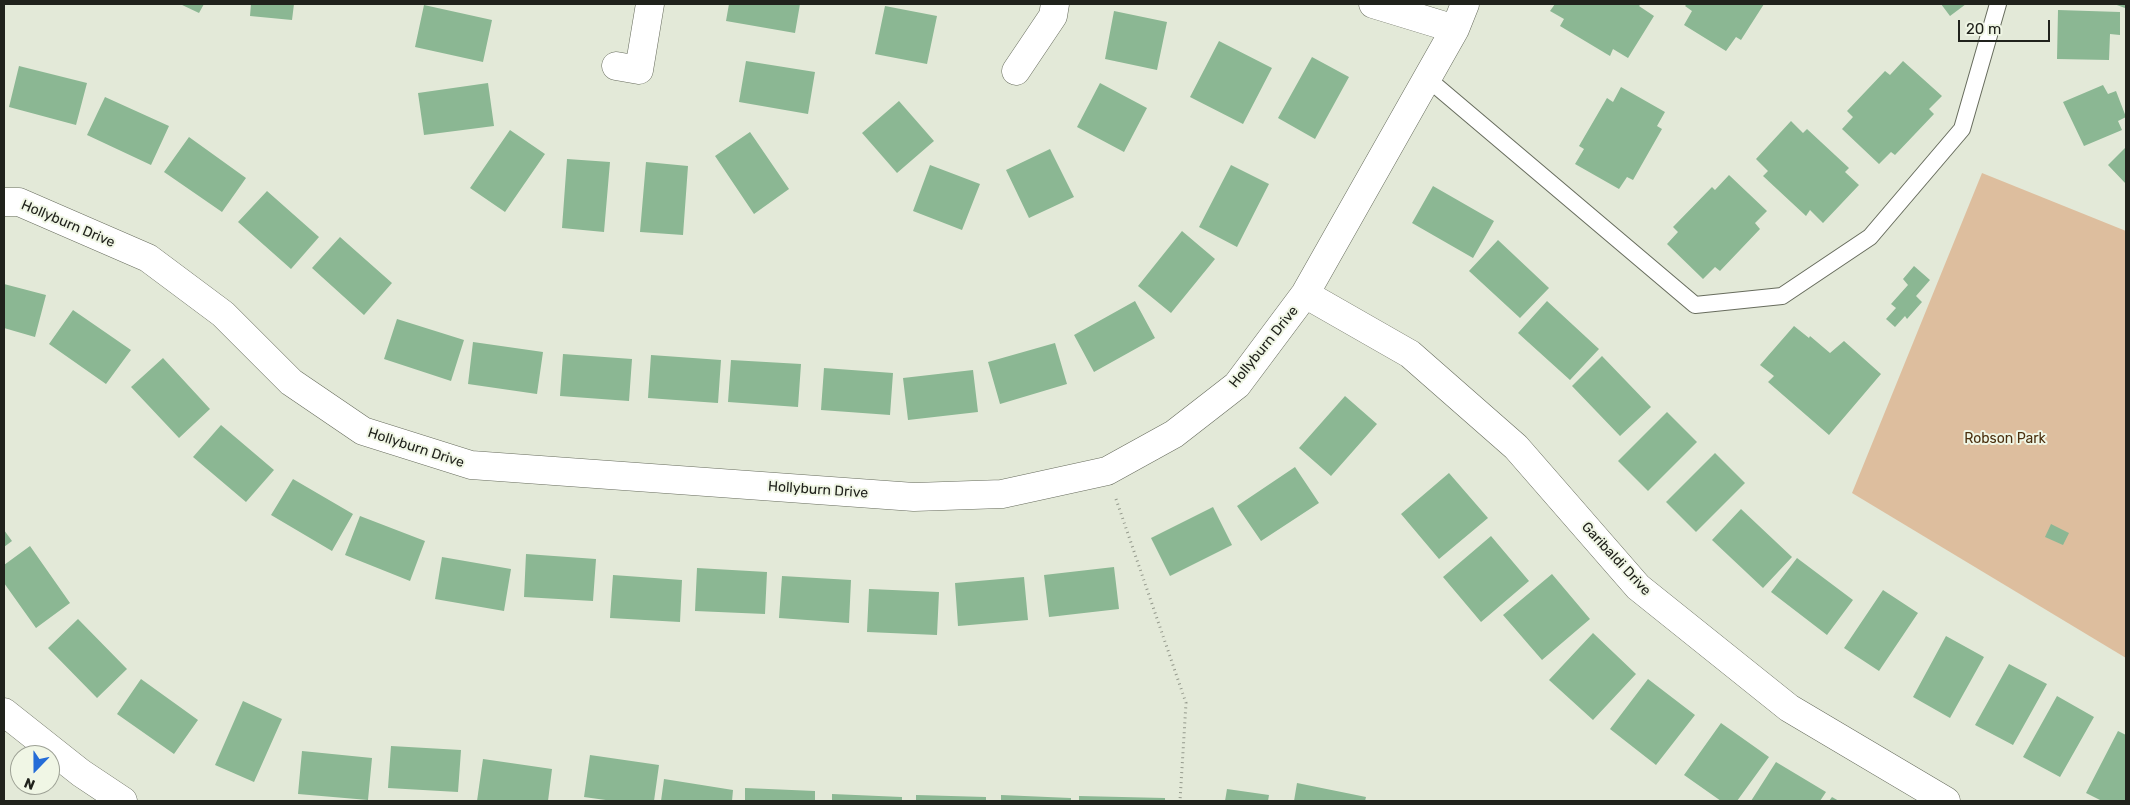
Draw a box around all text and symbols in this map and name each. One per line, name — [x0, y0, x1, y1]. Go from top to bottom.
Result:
scale bar — [1960, 10, 2052, 42]
text: 20 m — [1966, 20, 2001, 38]
street label: Hollyburn Drive — [19, 197, 117, 251]
street label: Hollyburn Drive — [1226, 303, 1302, 391]
street label: Hollyburn Drive — [366, 425, 466, 471]
park label: Robson Park — [1964, 431, 2046, 447]
street label: Hollyburn Drive — [767, 478, 869, 502]
street label: Garibaldi Drive — [1578, 519, 1654, 599]
north arrow — [10, 745, 60, 795]
text: N — [22, 774, 37, 793]

